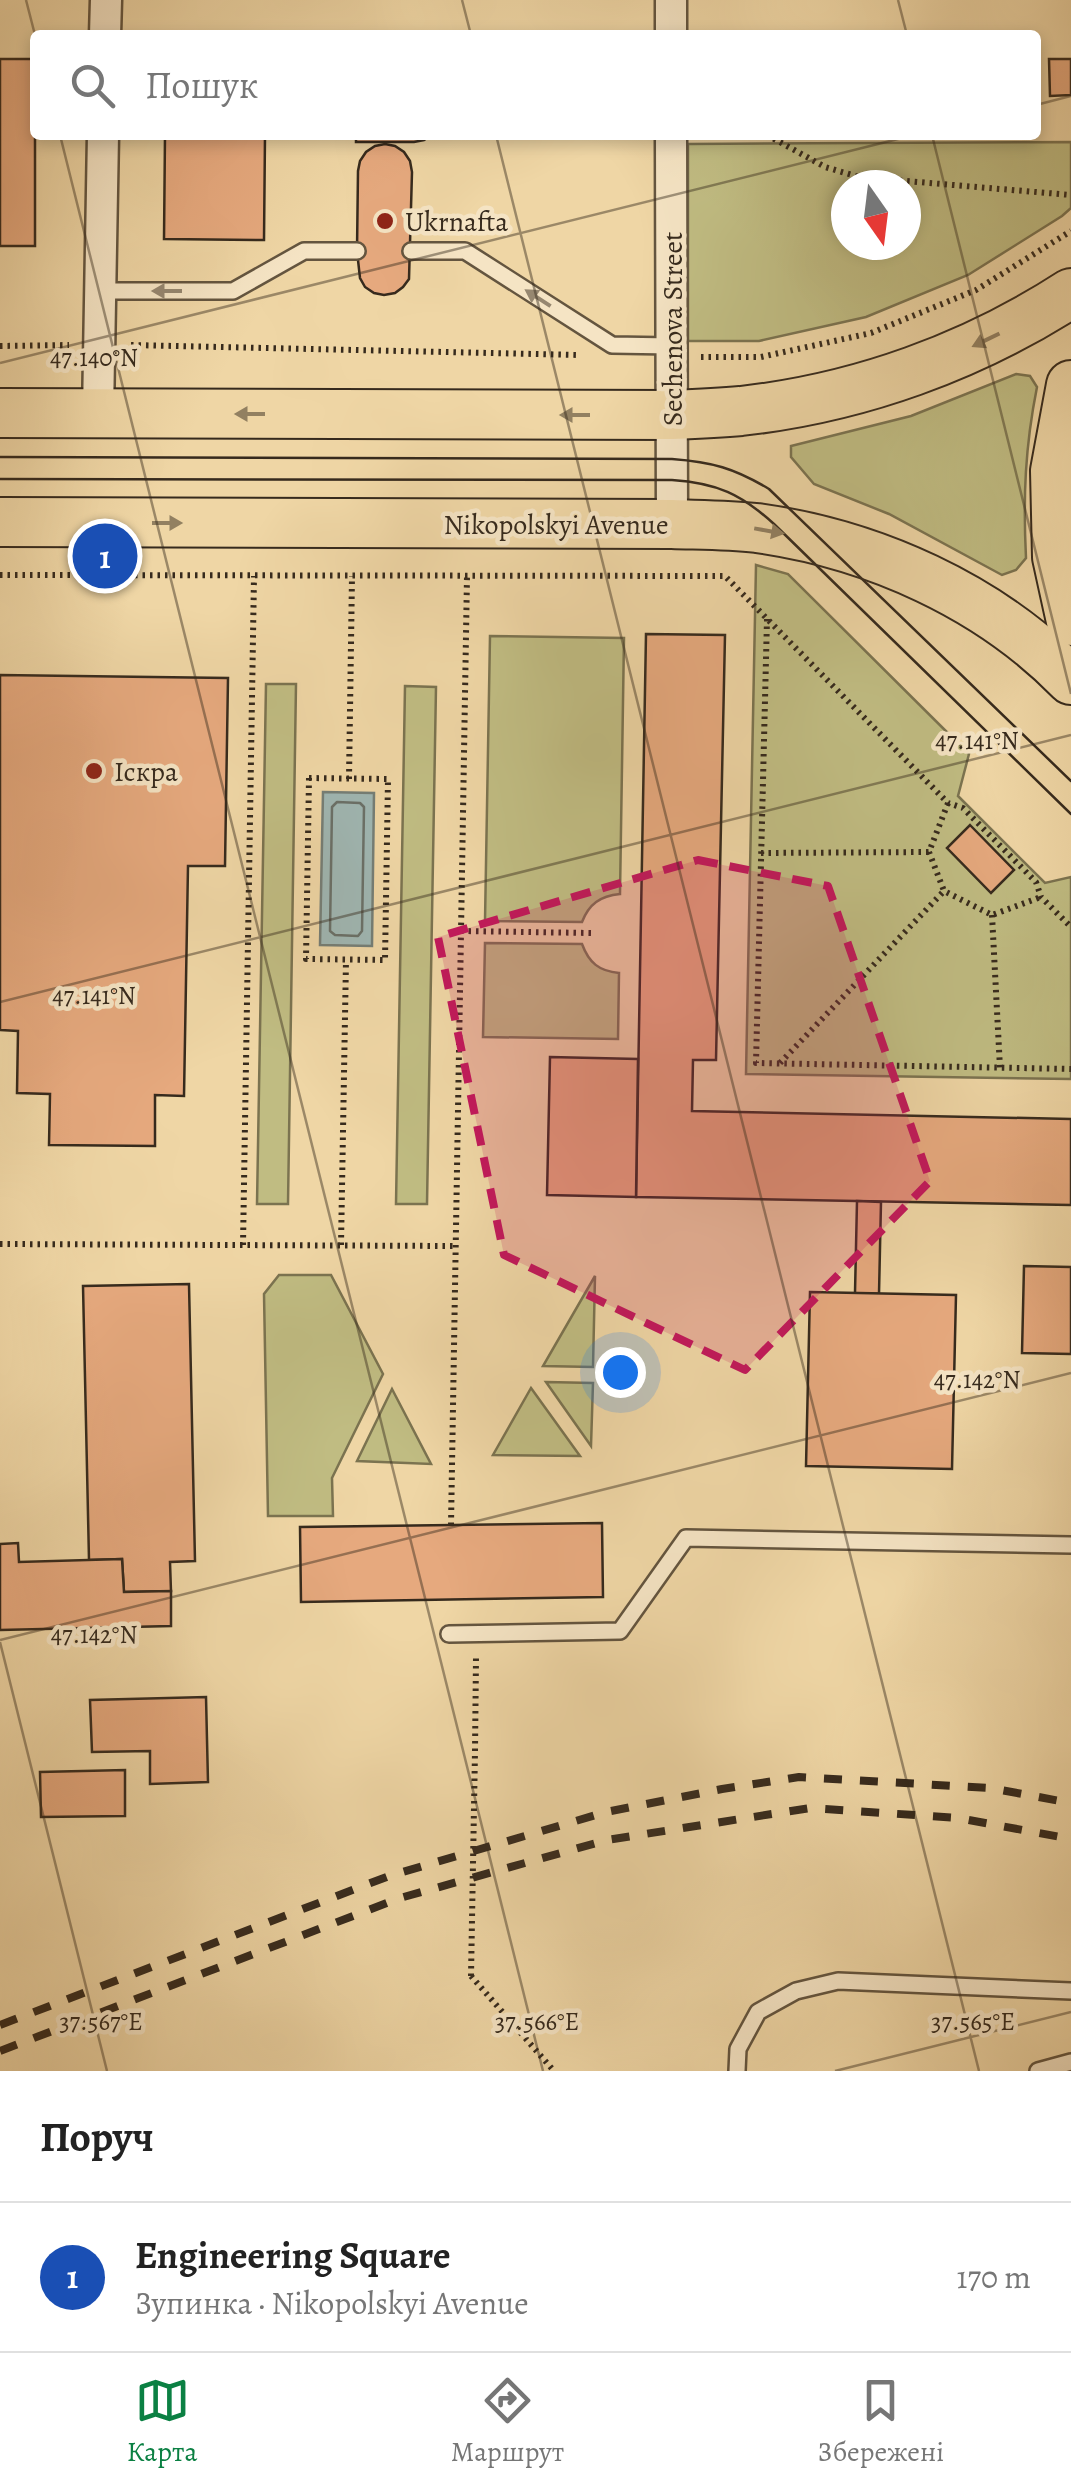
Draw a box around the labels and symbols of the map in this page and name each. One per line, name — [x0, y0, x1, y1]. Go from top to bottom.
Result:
north arrow — [831, 170, 921, 260]
place label: Ukrnafta — [405, 203, 508, 241]
marker: Ukrnafta — [374, 210, 396, 232]
street label: Sechenova Street — [654, 232, 692, 426]
one-way arrow — [150, 283, 182, 299]
one-way arrow — [525, 290, 552, 308]
one-way arrow — [971, 332, 1000, 349]
text: 47.140°N — [50, 341, 138, 375]
one-way arrow — [233, 406, 265, 422]
one-way arrow — [558, 407, 590, 423]
street label: Nikopolskyi Avenue — [443, 506, 669, 544]
one-way arrow — [152, 515, 184, 531]
pin: 1 — [72, 518, 138, 594]
one-way arrow — [754, 524, 786, 539]
text: 47.141°N — [935, 724, 1019, 758]
place label: Іскра — [114, 753, 178, 791]
marker: Іскра — [83, 760, 105, 782]
text: 47.141°N — [52, 979, 136, 1013]
your location — [595, 1347, 646, 1398]
text: 47.142°N — [934, 1363, 1020, 1397]
text: 47.142°N — [51, 1618, 137, 1652]
text: 37.567°E — [59, 2005, 143, 2039]
text: 37.566°E — [495, 2005, 579, 2039]
text: 37.565°E — [931, 2005, 1015, 2039]

